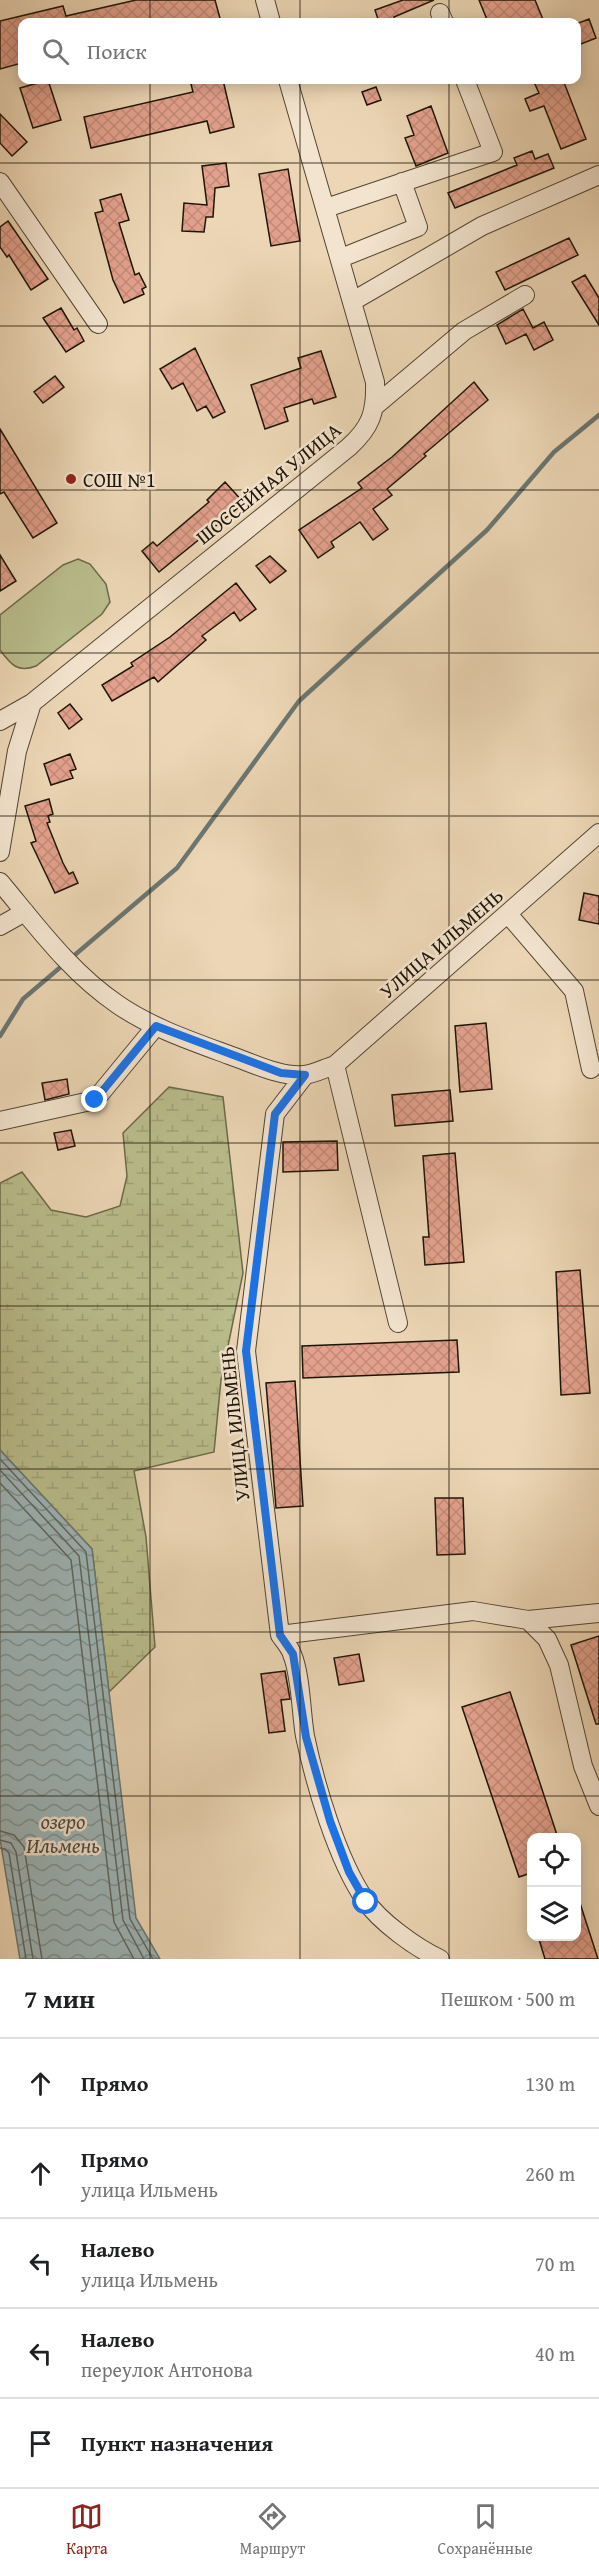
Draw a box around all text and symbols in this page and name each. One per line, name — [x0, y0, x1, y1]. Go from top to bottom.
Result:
search box — [18, 18, 581, 84]
icon: search — [39, 35, 72, 68]
text: Поиск — [87, 35, 147, 67]
street label: ШОССЕЙНАЯ УЛИЦА — [189, 415, 347, 551]
place label: СОШ №1 — [83, 465, 156, 494]
marker: СОШ №1 — [64, 472, 78, 486]
street label: УЛИЦА ИЛЬМЕНЬ — [373, 881, 509, 1005]
route end — [81, 1086, 107, 1112]
street label: УЛИЦА ИЛЬМЕНЬ — [211, 1345, 257, 1503]
water label: озеро Ильмень — [26, 1806, 100, 1861]
map controls — [527, 1833, 581, 1941]
button: locate — [527, 1833, 581, 1887]
button: layers — [527, 1887, 581, 1941]
route start — [352, 1888, 378, 1914]
text: 7 мин — [24, 1979, 95, 2018]
text: Пешком · 500 m — [441, 1984, 575, 2013]
icon: ahead — [24, 2067, 57, 2100]
text: Прямо — [81, 2067, 148, 2099]
text: 130 m — [525, 2069, 575, 2098]
text: Прямо — [81, 2143, 148, 2175]
icon: ahead — [24, 2157, 57, 2190]
text: 260 m — [525, 2159, 575, 2188]
text: улица Ильмень — [81, 2175, 218, 2204]
text: Налево — [81, 2233, 154, 2265]
icon: left — [24, 2247, 57, 2280]
text: 70 m — [535, 2249, 575, 2278]
text: улица Ильмень — [81, 2265, 218, 2294]
text: Налево — [81, 2323, 154, 2355]
icon: left — [24, 2337, 57, 2370]
text: 40 m — [535, 2339, 575, 2368]
text: переулок Антонова — [81, 2355, 253, 2384]
icon: arrive — [24, 2427, 57, 2460]
text: Пункт назначения — [81, 2427, 273, 2459]
tab: Карта — [66, 2500, 108, 2560]
tab: Маршрут — [240, 2500, 305, 2560]
tab: Сохранённые — [438, 2500, 533, 2560]

